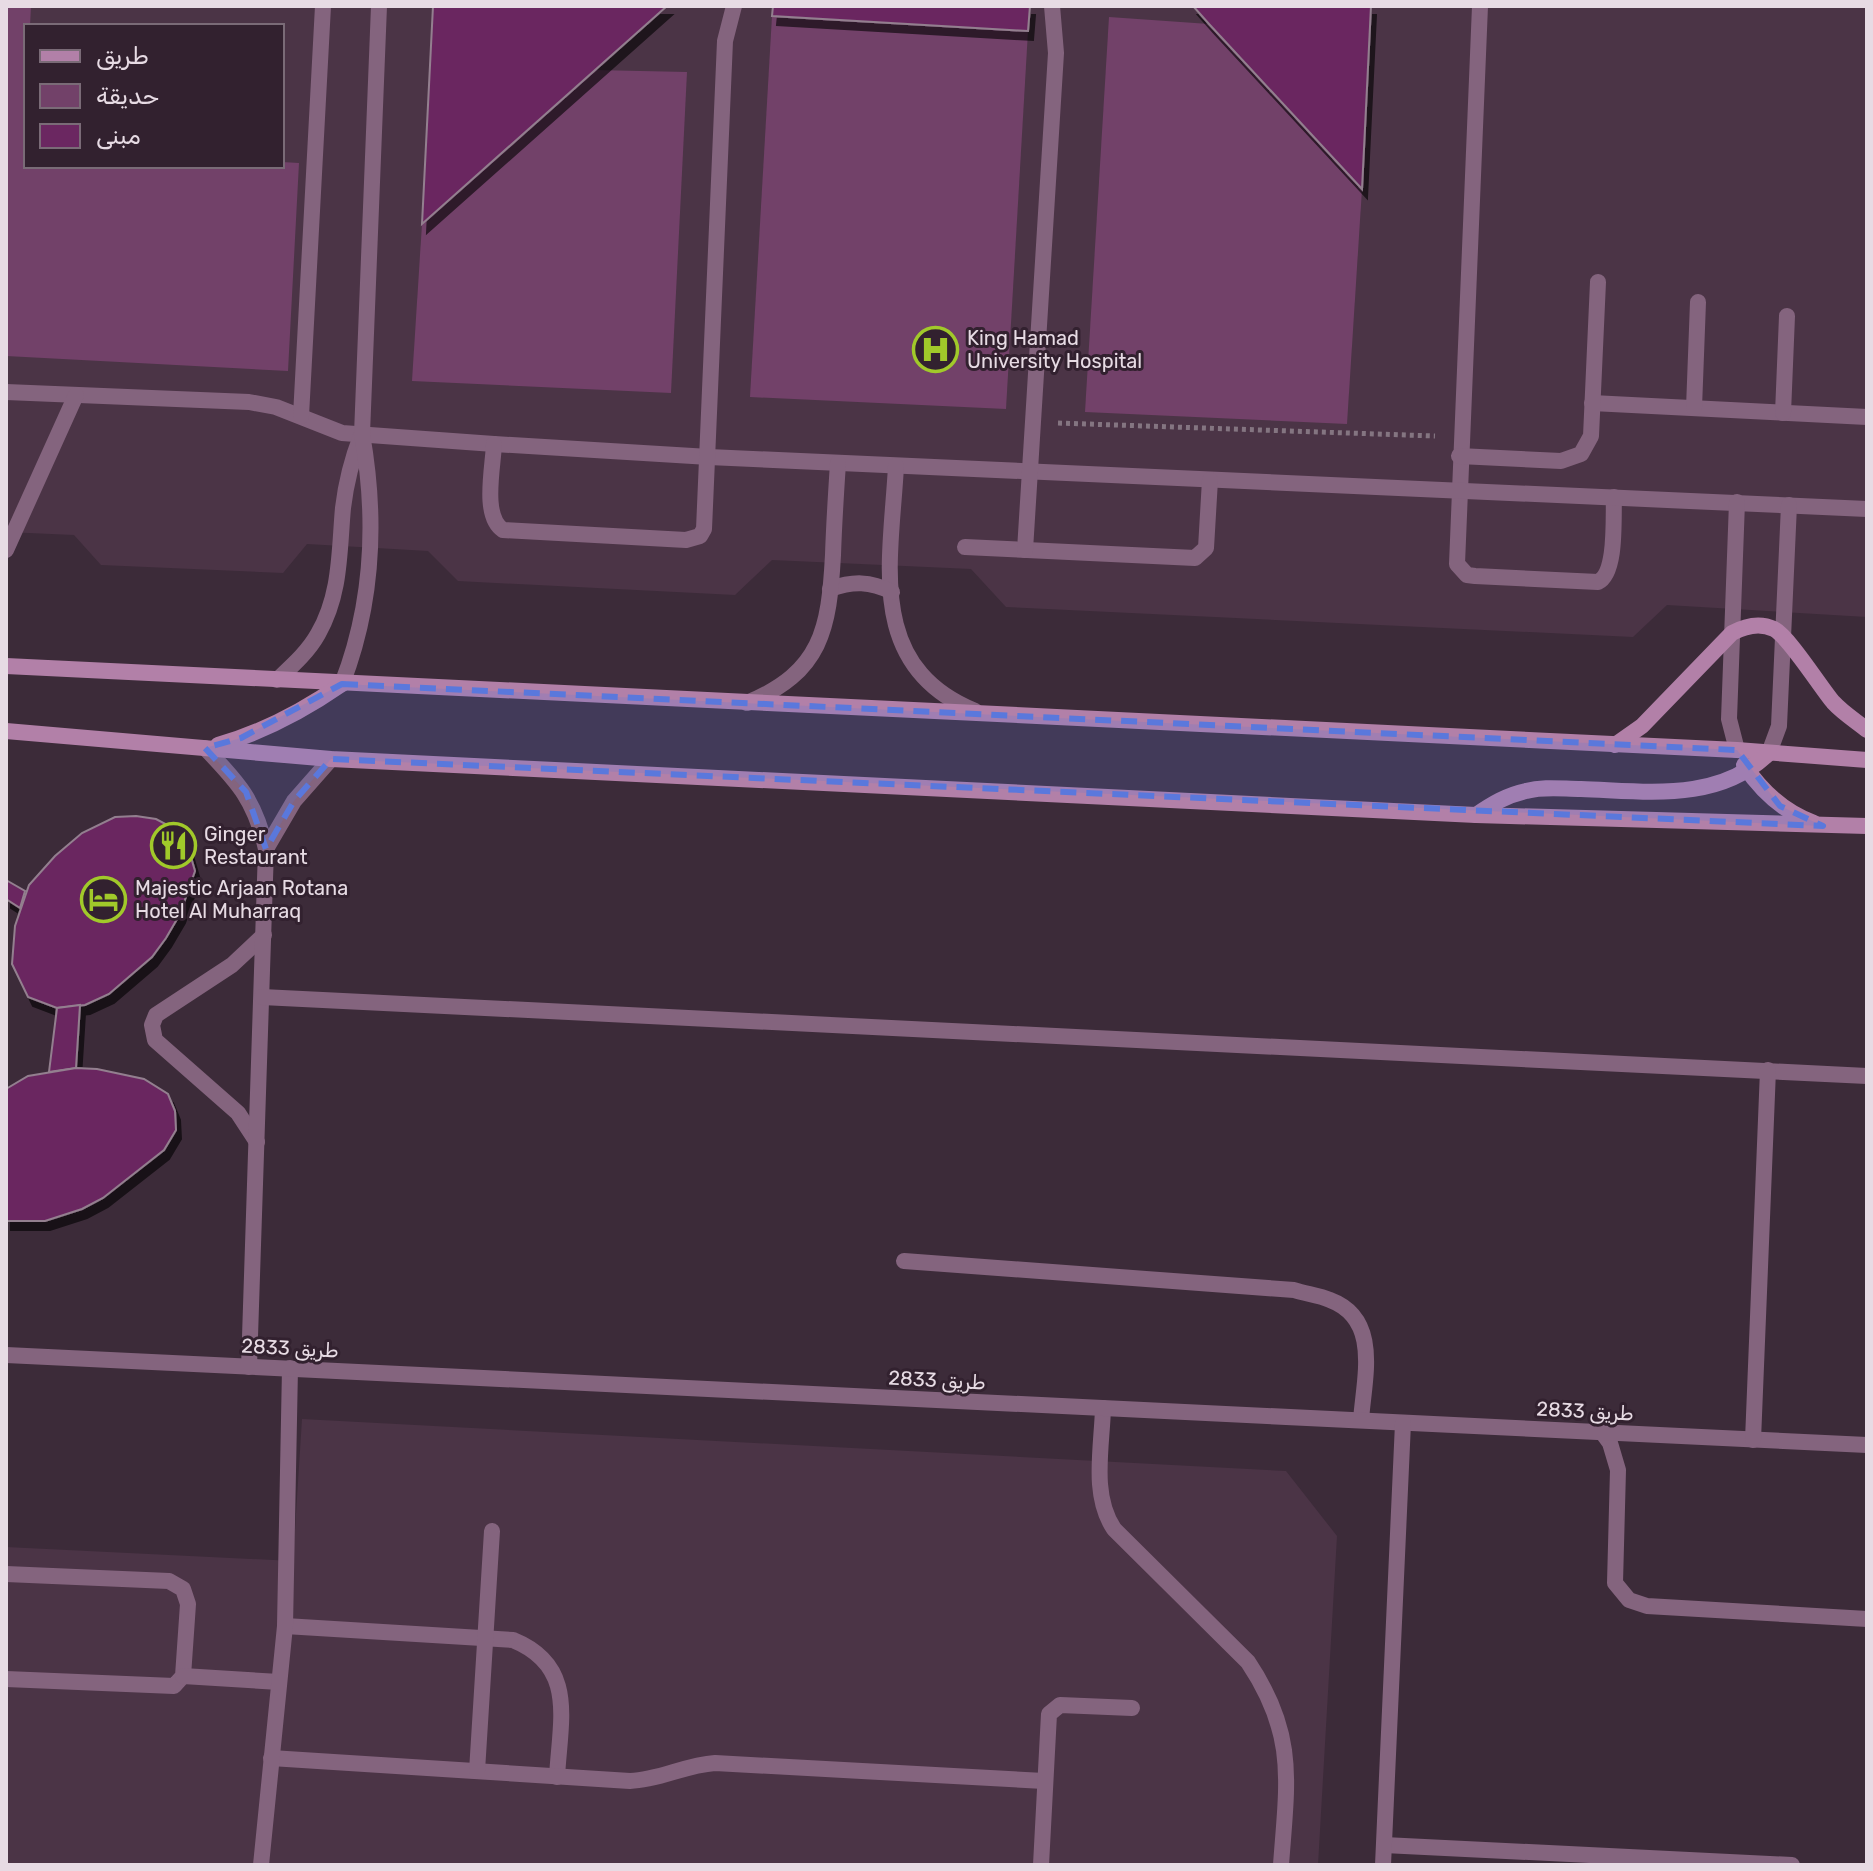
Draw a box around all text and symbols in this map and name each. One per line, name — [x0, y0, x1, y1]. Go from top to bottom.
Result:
legend — [24, 24, 284, 168]
text: طريق — [96, 42, 149, 70]
text: حديقة — [96, 82, 159, 110]
text: مبنى — [96, 122, 141, 150]
hospital icon: King Hamad University Hospital — [912, 325, 960, 373]
place label: King Hamad University Hospital — [967, 326, 1142, 373]
restaurant icon: Ginger Restaurant — [149, 822, 197, 870]
place label: Ginger Restaurant — [204, 822, 308, 869]
hotel icon: Majestic Arjaan Rotana Hotel Al Muharraq — [80, 876, 128, 924]
place label: Majestic Arjaan Rotana Hotel Al Muharraq — [135, 876, 348, 923]
street label: طريق 2833 — [241, 1333, 339, 1363]
street label: طريق 2833 — [888, 1365, 986, 1395]
street label: طريق 2833 — [1536, 1396, 1634, 1426]

